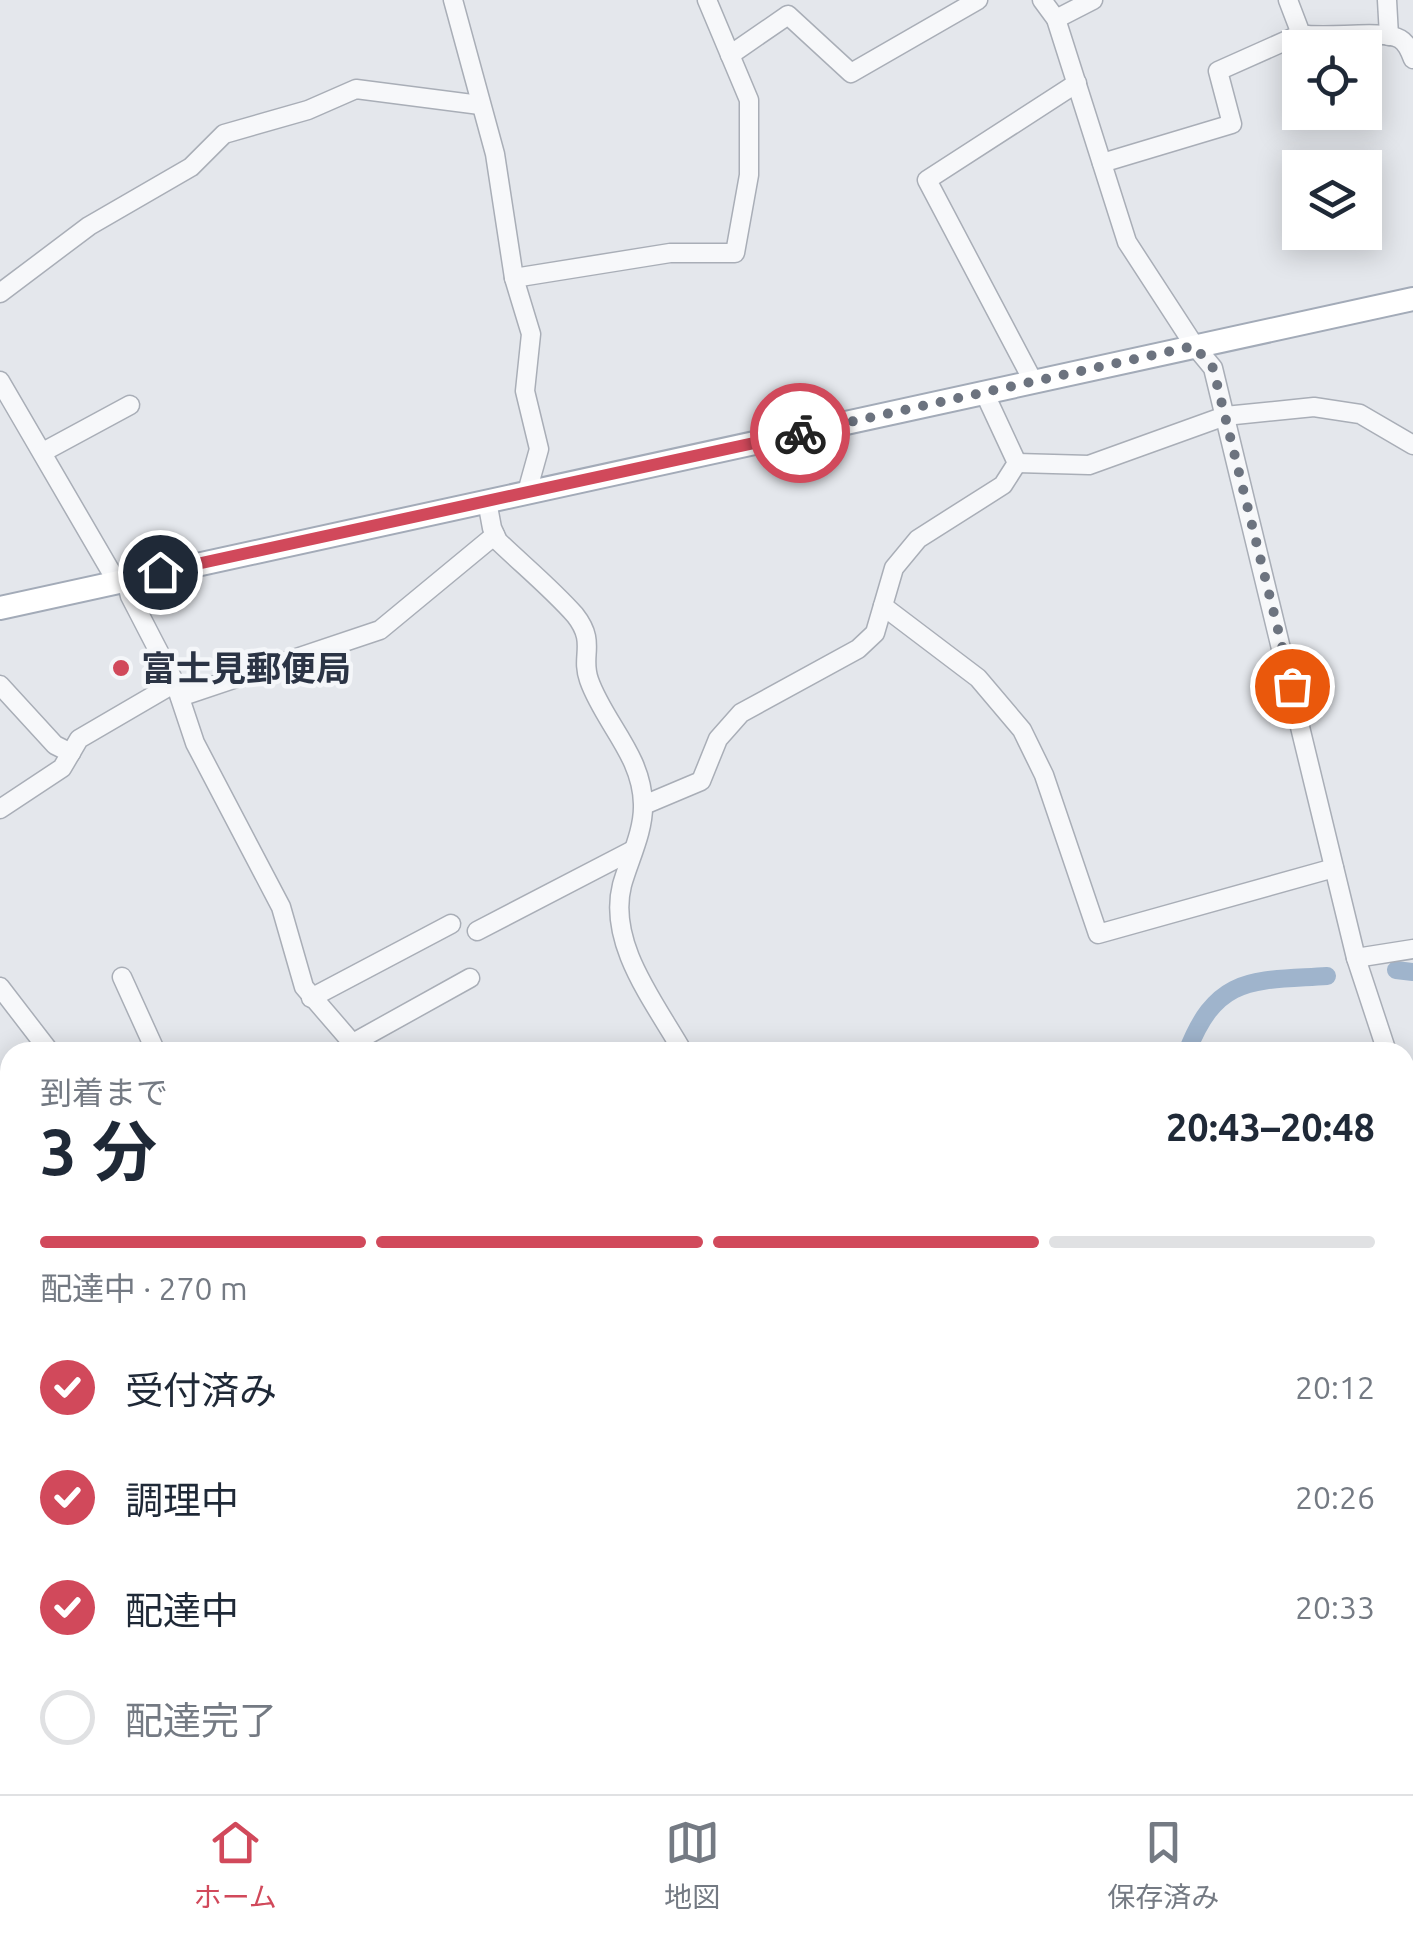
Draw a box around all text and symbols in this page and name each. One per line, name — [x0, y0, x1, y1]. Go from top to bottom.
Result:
map controls — [1282, 30, 1382, 250]
button: locate — [1282, 30, 1382, 130]
button: layers — [1282, 150, 1382, 250]
courier — [750, 383, 850, 483]
icon: bike — [773, 406, 828, 461]
pin — [118, 530, 203, 615]
icon: home — [133, 545, 188, 600]
pin — [1250, 644, 1335, 729]
place label: 富士見郵便局 — [141, 648, 351, 688]
marker: 富士見郵便局 — [110, 657, 132, 679]
icon: bag — [1265, 659, 1320, 714]
text: 到着まで — [40, 1074, 168, 1110]
text: 20:43–20:48 — [1166, 1106, 1375, 1148]
text: 3 分 — [40, 1114, 157, 1187]
text: 配達中 · 270 m — [40, 1270, 248, 1306]
icon: check — [40, 1360, 95, 1415]
text: 受付済み — [125, 1369, 277, 1411]
text: 20:12 — [1295, 1369, 1375, 1405]
icon: check — [40, 1470, 95, 1525]
text: 調理中 — [125, 1479, 239, 1521]
text: 20:26 — [1295, 1479, 1375, 1515]
icon: check — [40, 1580, 95, 1635]
text: 配達中 — [125, 1589, 239, 1631]
text: 20:33 — [1295, 1589, 1375, 1625]
text: 配達完了 — [125, 1699, 277, 1741]
tab: ホーム — [194, 1815, 277, 1915]
tab: 地図 — [664, 1815, 720, 1915]
tab: 保存済み — [1107, 1815, 1219, 1915]

